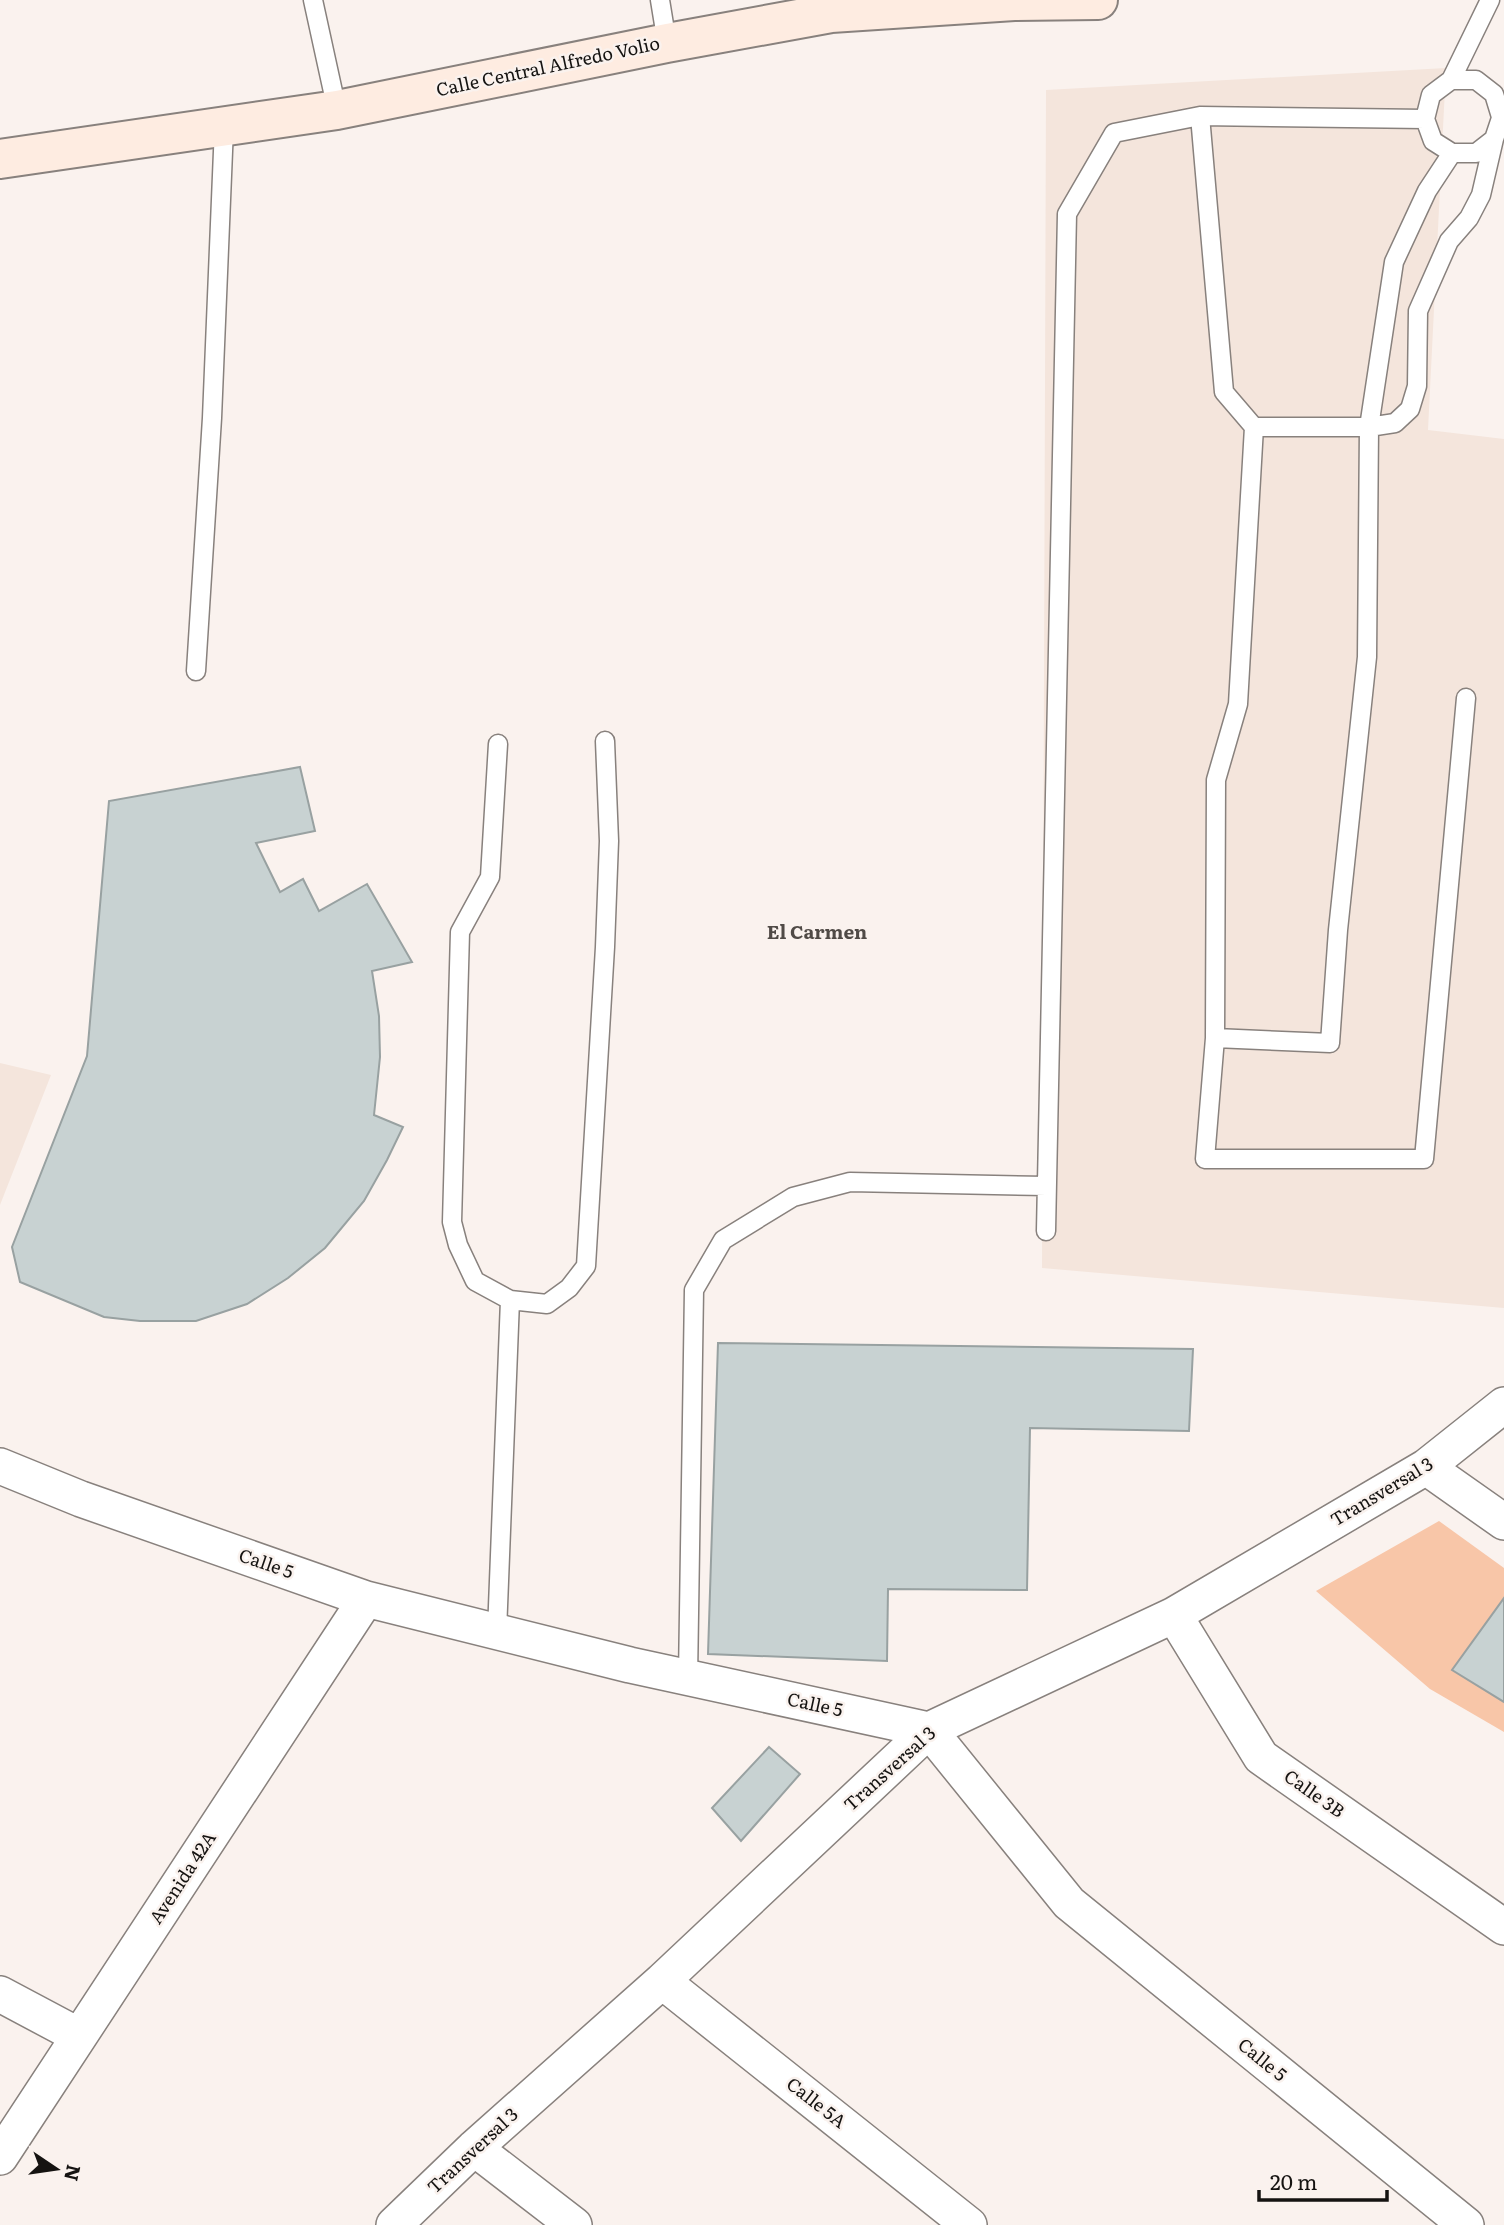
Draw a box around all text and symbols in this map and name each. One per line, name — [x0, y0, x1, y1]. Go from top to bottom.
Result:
street label: Calle Central Alfredo Volio — [433, 29, 662, 102]
district label: El Carmen — [767, 917, 867, 945]
street label: Transversal 3 — [1325, 1449, 1438, 1532]
street label: Calle 5 — [236, 1541, 297, 1584]
street label: Calle 5 — [785, 1684, 846, 1723]
street label: Transversal 3 — [837, 1719, 941, 1817]
street label: Calle 3B — [1279, 1762, 1351, 1824]
street label: Avenida 42A — [142, 1826, 222, 1929]
street label: Calle 5 — [1233, 2031, 1293, 2087]
street label: Calle 5A — [781, 2070, 853, 2134]
street label: Transversal 3 — [420, 2101, 523, 2199]
north arrow — [21, 2134, 91, 2204]
scale bar — [1259, 2158, 1387, 2202]
text: N — [58, 2162, 89, 2184]
text: 20 m — [1270, 2165, 1317, 2196]

